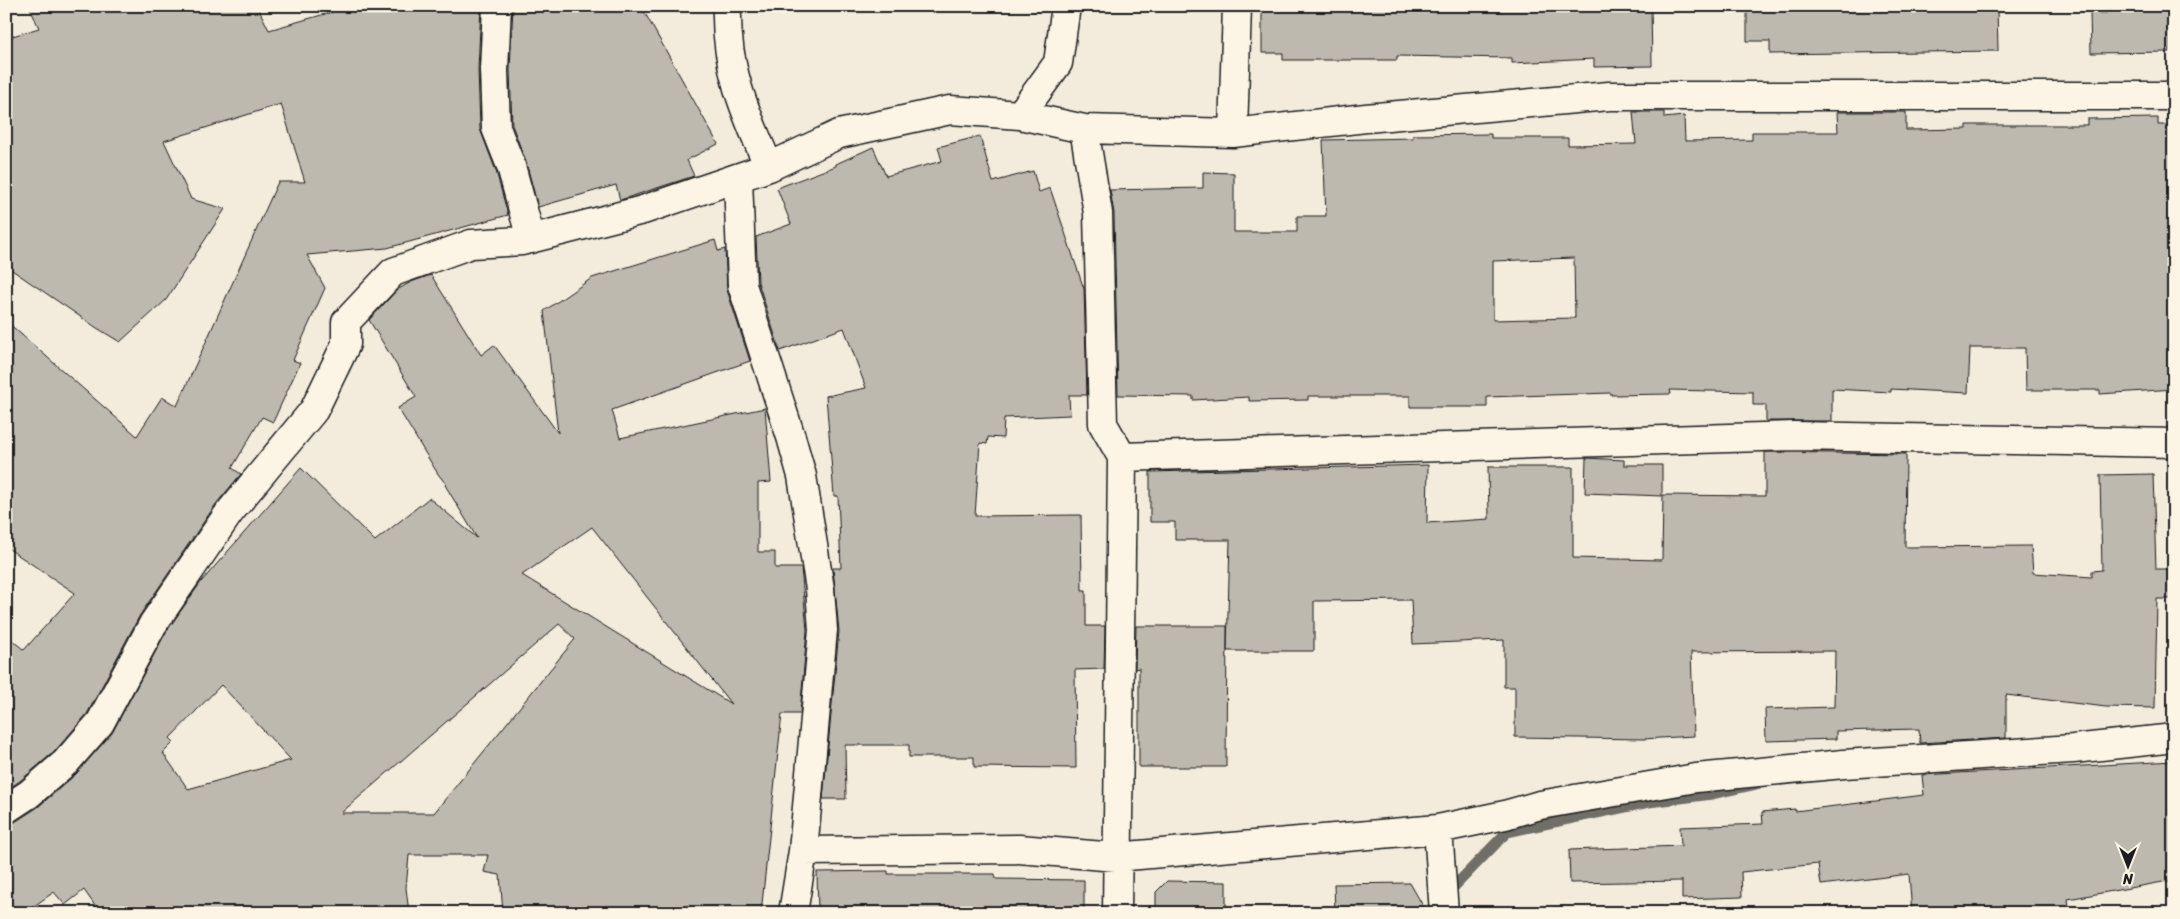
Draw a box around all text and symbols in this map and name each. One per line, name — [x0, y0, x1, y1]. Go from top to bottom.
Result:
north arrow — [2102, 842, 2152, 892]
text: N — [2123, 866, 2134, 891]

